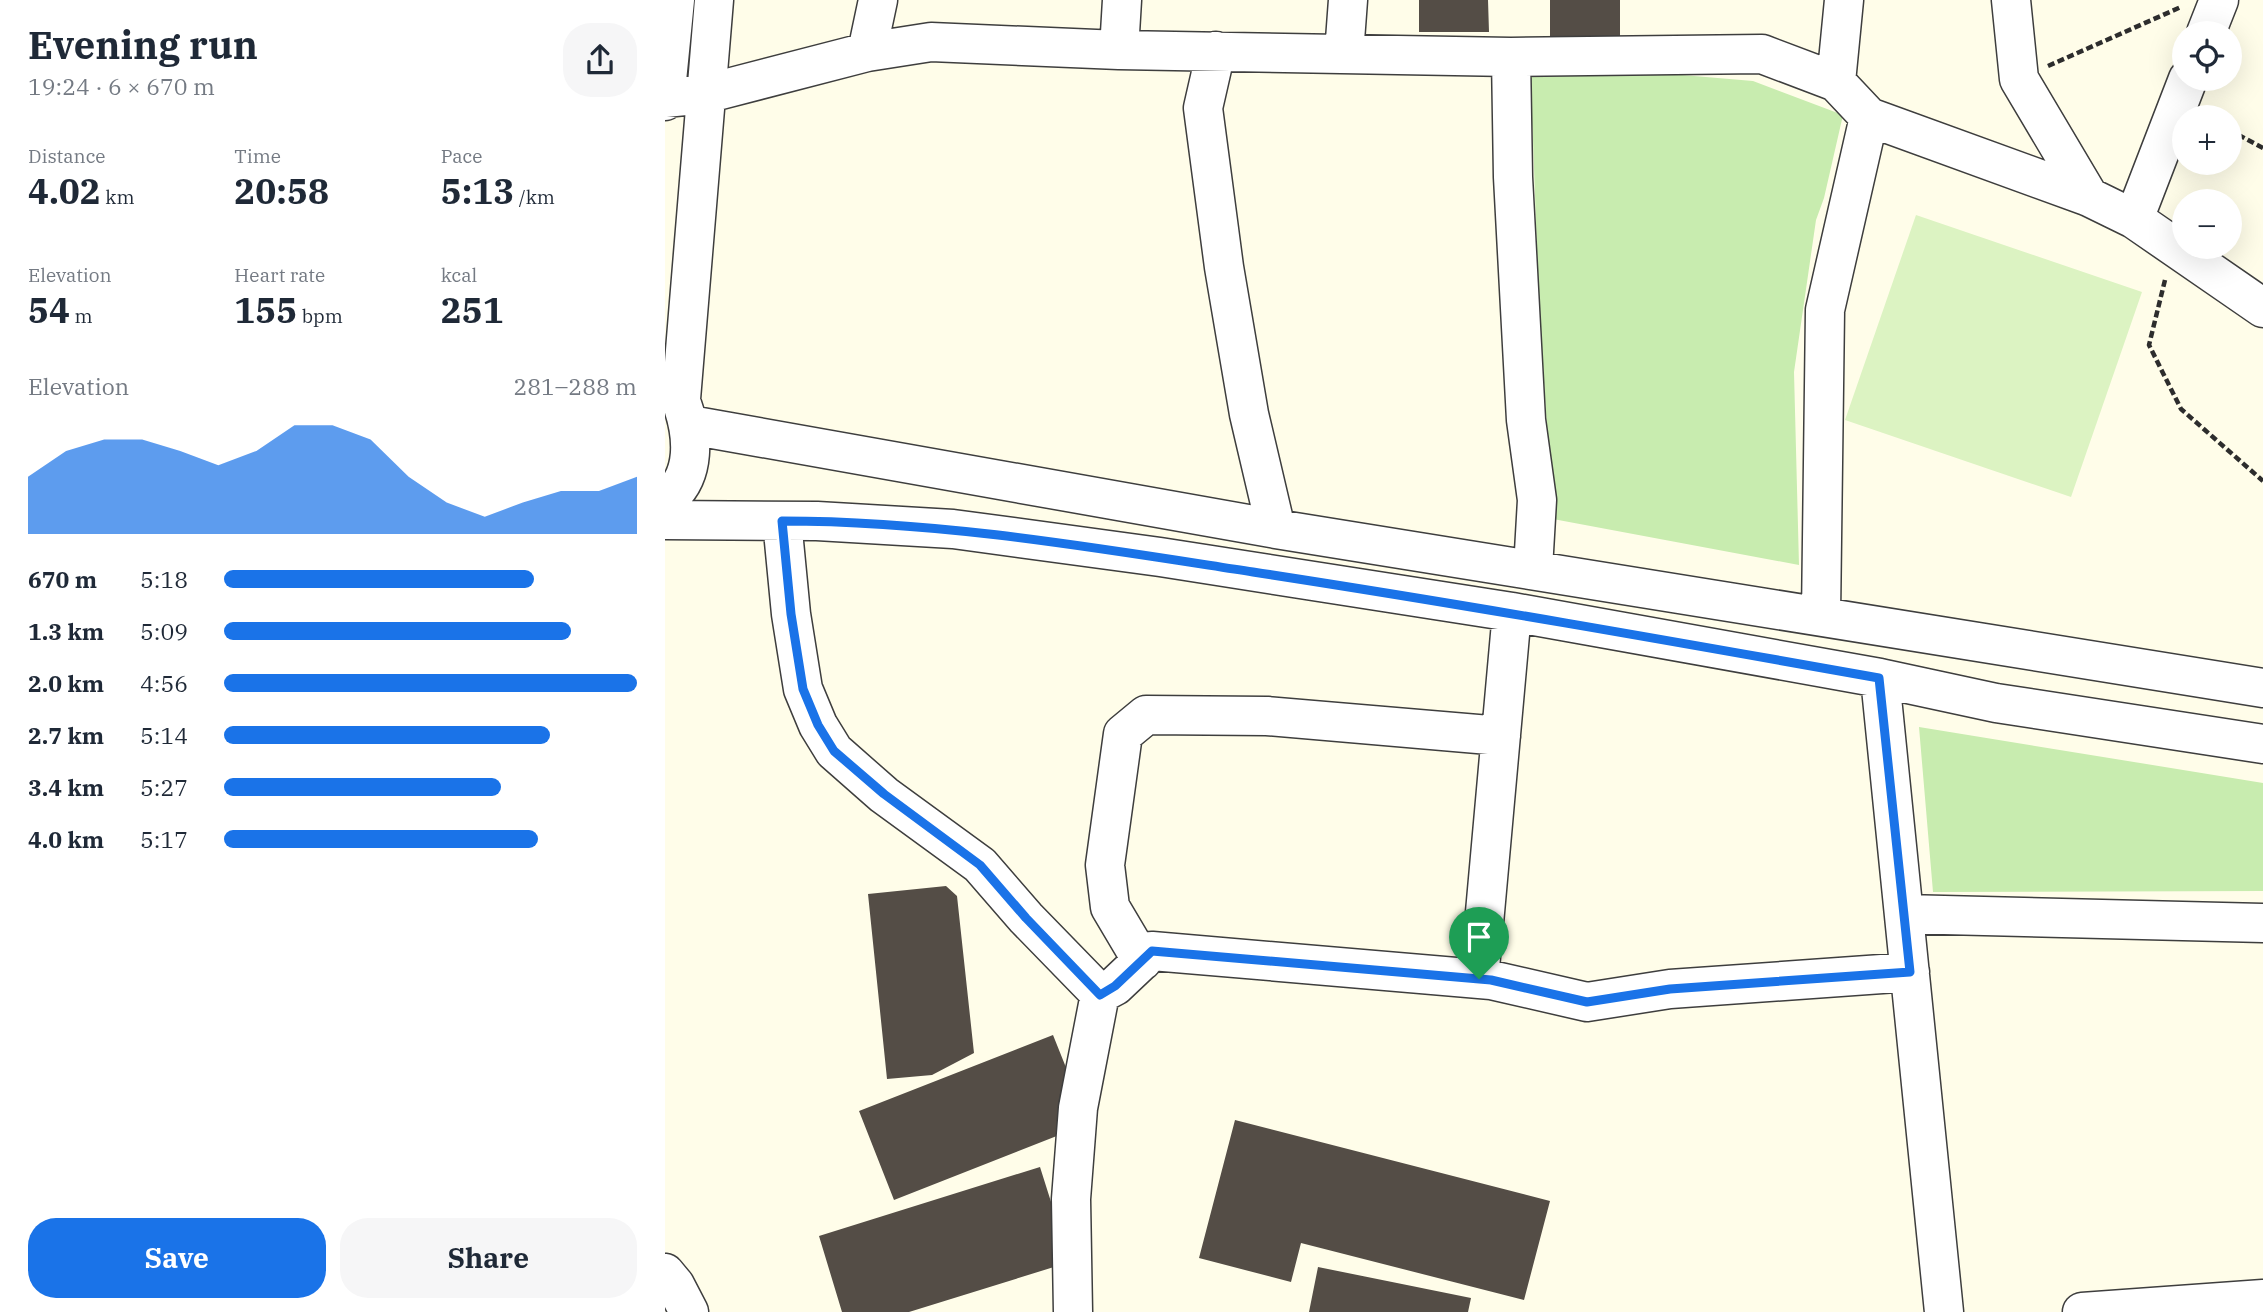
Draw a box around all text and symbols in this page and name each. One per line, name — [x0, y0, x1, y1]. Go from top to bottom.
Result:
text: Evening run — [28, 20, 258, 69]
map controls — [2172, 21, 2242, 259]
button: locate — [2172, 21, 2242, 91]
button: share — [563, 23, 637, 97]
text: 19:24 · 6 × 670 m — [28, 71, 215, 101]
button: + — [2172, 105, 2242, 175]
text: Distance — [28, 144, 106, 168]
text: Time — [234, 144, 281, 168]
text: Pace — [441, 144, 482, 168]
text: 4.02 — [28, 168, 101, 214]
text: 20:58 — [234, 168, 329, 214]
text: 5:13 — [441, 168, 514, 214]
text: km — [101, 185, 135, 209]
text: /km — [514, 185, 555, 209]
button: − — [2172, 189, 2242, 259]
text: Elevation — [28, 263, 112, 287]
text: Heart rate — [234, 263, 325, 287]
text: kcal — [441, 263, 477, 287]
text: 54 — [28, 287, 70, 333]
text: 155 — [234, 287, 297, 333]
text: 251 — [441, 287, 504, 333]
text: m — [70, 304, 93, 328]
text: bpm — [297, 304, 343, 328]
text: Elevation — [28, 371, 129, 401]
text: 281–288 m — [513, 371, 637, 401]
text: 670 m — [28, 564, 97, 594]
text: 5:18 — [140, 564, 188, 594]
text: 1.3 km — [28, 616, 104, 646]
text: 5:09 — [140, 616, 188, 646]
text: 2.0 km — [28, 668, 104, 698]
text: 4:56 — [140, 668, 188, 698]
text: 2.7 km — [28, 720, 104, 750]
text: 5:14 — [140, 720, 188, 750]
text: 3.4 km — [28, 772, 104, 802]
text: 5:27 — [140, 772, 188, 802]
text: 4.0 km — [28, 824, 104, 854]
text: 5:17 — [140, 824, 188, 854]
pin — [1449, 907, 1509, 979]
icon: arrive — [1460, 918, 1498, 956]
button: Save — [28, 1218, 326, 1298]
button: Share — [340, 1218, 637, 1298]

